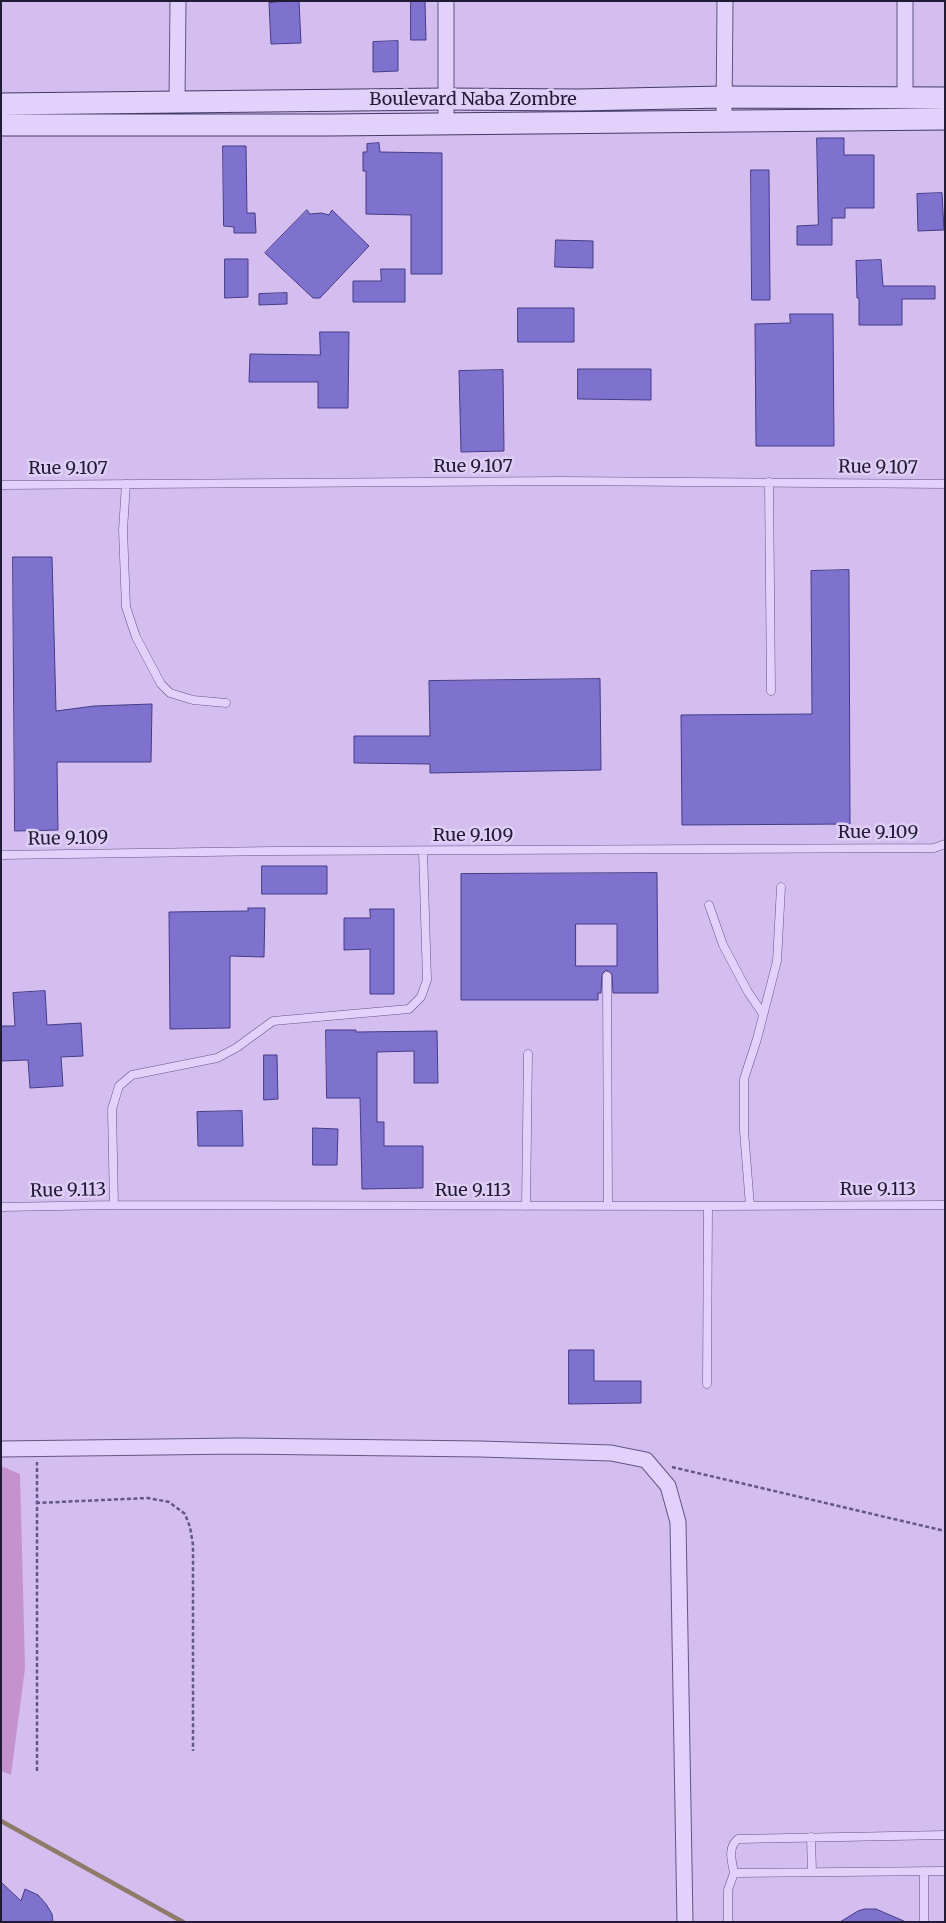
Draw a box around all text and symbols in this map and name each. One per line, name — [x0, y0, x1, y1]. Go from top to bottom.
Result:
street label: Boulevard Naba Zombre — [369, 89, 577, 111]
street label: Rue 9.107 — [433, 456, 513, 478]
street label: Rue 9.107 — [838, 457, 918, 479]
street label: Rue 9.107 — [28, 458, 108, 480]
street label: Rue 9.109 — [838, 822, 918, 844]
street label: Rue 9.109 — [433, 825, 513, 847]
street label: Rue 9.109 — [28, 827, 108, 851]
street label: Rue 9.113 — [840, 1179, 916, 1201]
street label: Rue 9.113 — [30, 1180, 106, 1202]
street label: Rue 9.113 — [435, 1180, 511, 1202]

